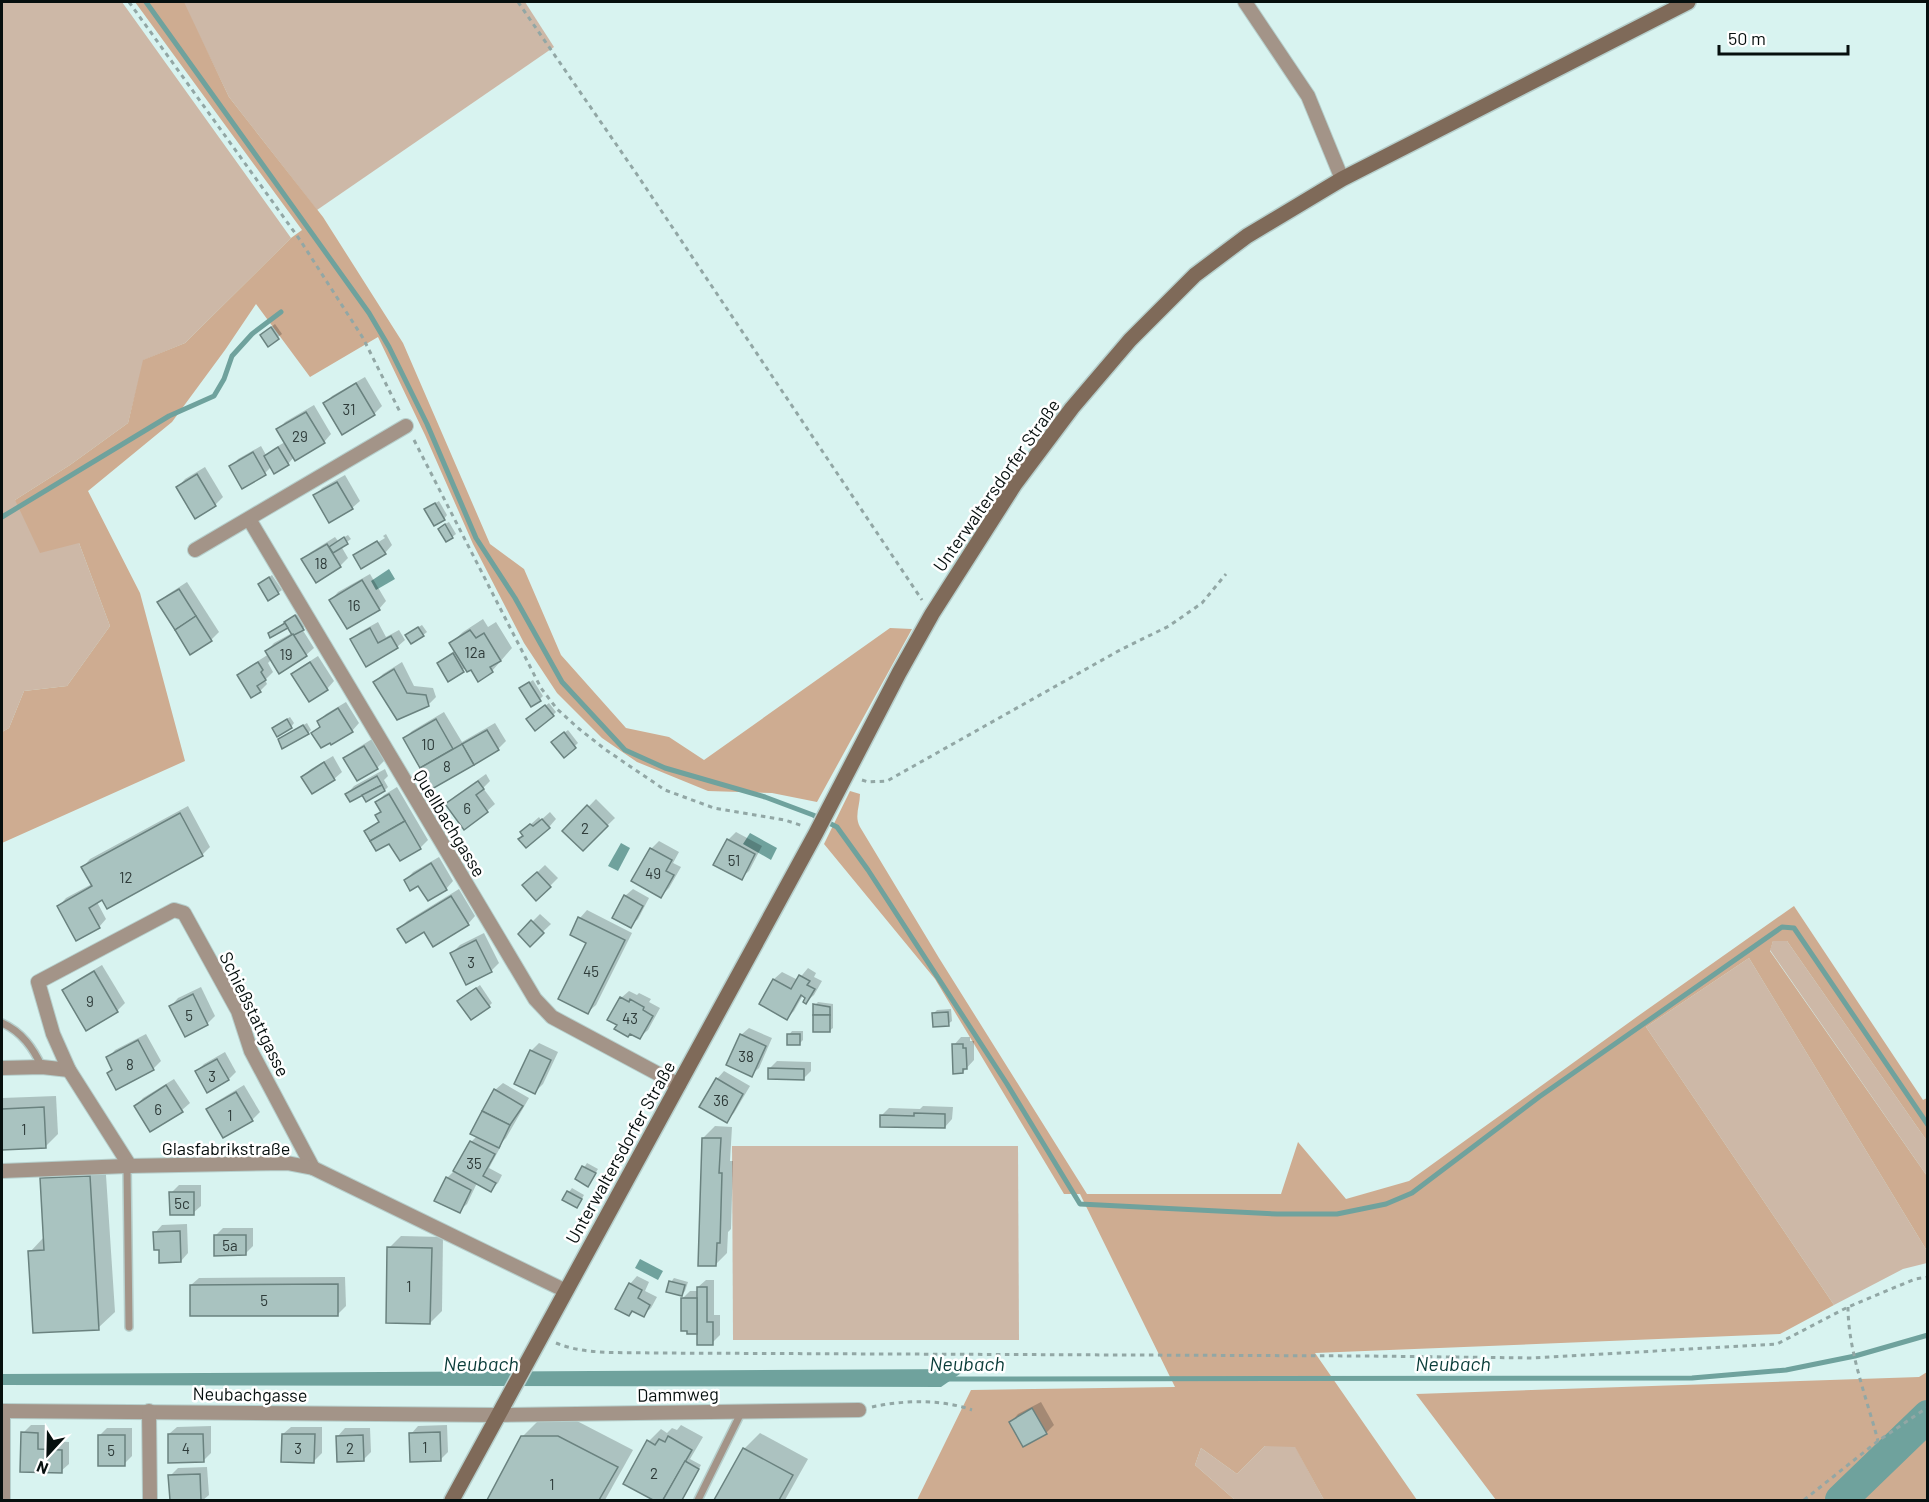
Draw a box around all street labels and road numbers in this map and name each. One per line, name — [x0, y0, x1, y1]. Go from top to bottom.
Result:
street label: Unterwaltersdorfer Straße — [928, 394, 1064, 576]
street label: Quellbachgasse — [409, 765, 491, 881]
street label: Schießstattgasse — [215, 948, 295, 1080]
street label: Unterwaltersdorfer Straße — [561, 1057, 679, 1247]
street label: Glasfabrikstraße — [162, 1137, 290, 1159]
street label: Neubachgasse — [192, 1382, 308, 1406]
street label: Dammweg — [637, 1382, 719, 1406]

